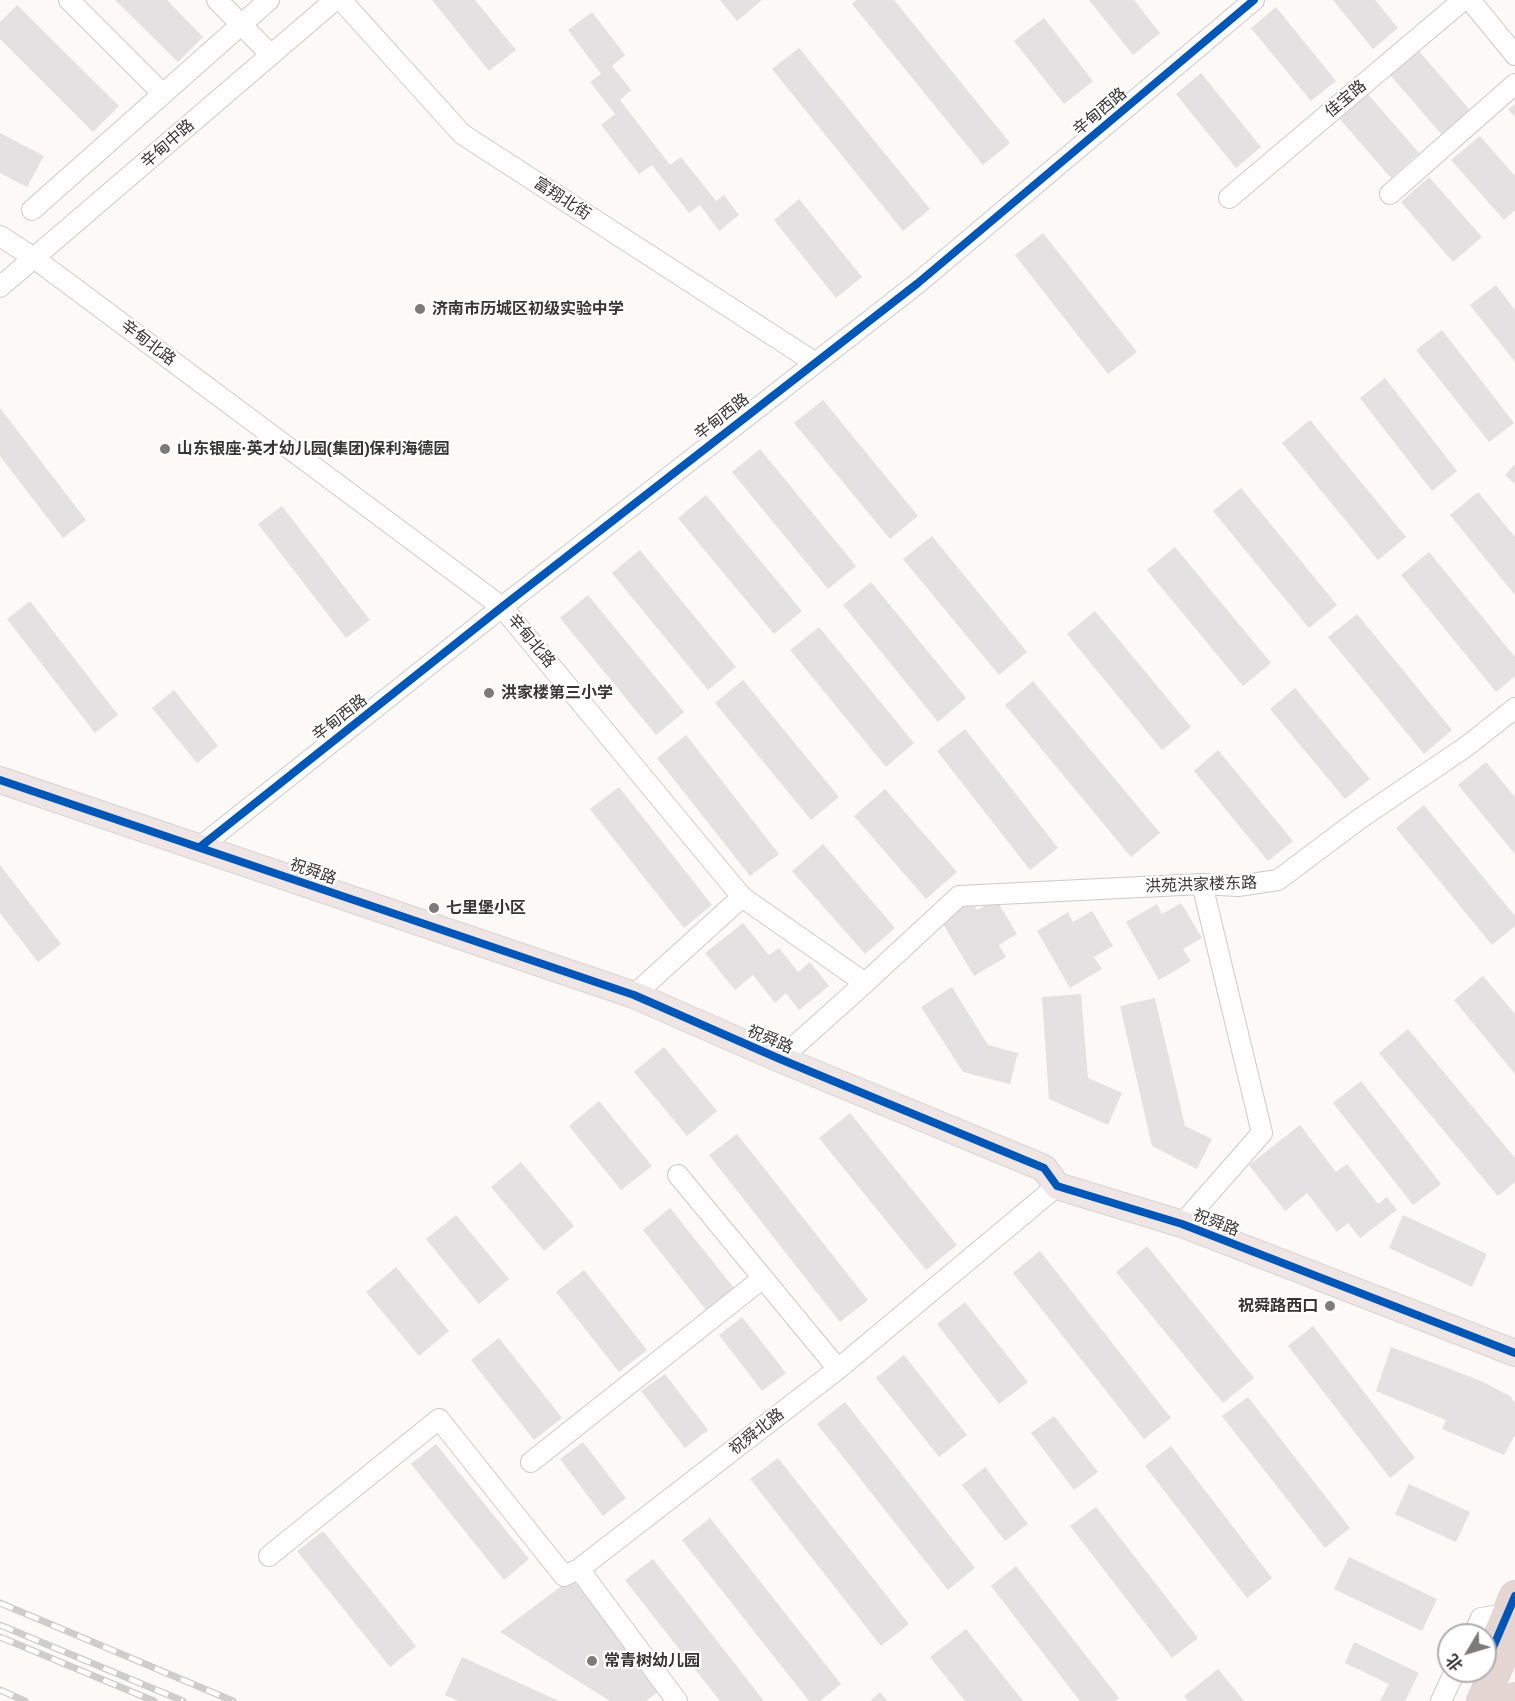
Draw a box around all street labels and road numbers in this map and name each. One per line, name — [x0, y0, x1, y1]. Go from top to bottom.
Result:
street label: 佳宝路 — [1321, 76, 1371, 122]
street label: 辛甸西路 — [1069, 84, 1131, 140]
street label: 辛甸中路 — [138, 116, 198, 172]
street label: 富翔北街 — [530, 174, 594, 224]
street label: 辛甸北路 — [117, 316, 179, 370]
street label: 辛甸西路 — [691, 390, 753, 444]
street label: 辛甸北路 — [503, 610, 559, 672]
street label: 辛甸西路 — [309, 691, 371, 745]
street label: 祝舜路 — [287, 855, 339, 889]
street label: 洪苑洪家楼东路 — [1145, 873, 1257, 897]
street label: 祝舜路 — [744, 1022, 796, 1058]
street label: 祝舜路 — [1190, 1205, 1242, 1241]
street label: 祝舜北路 — [726, 1405, 788, 1459]

